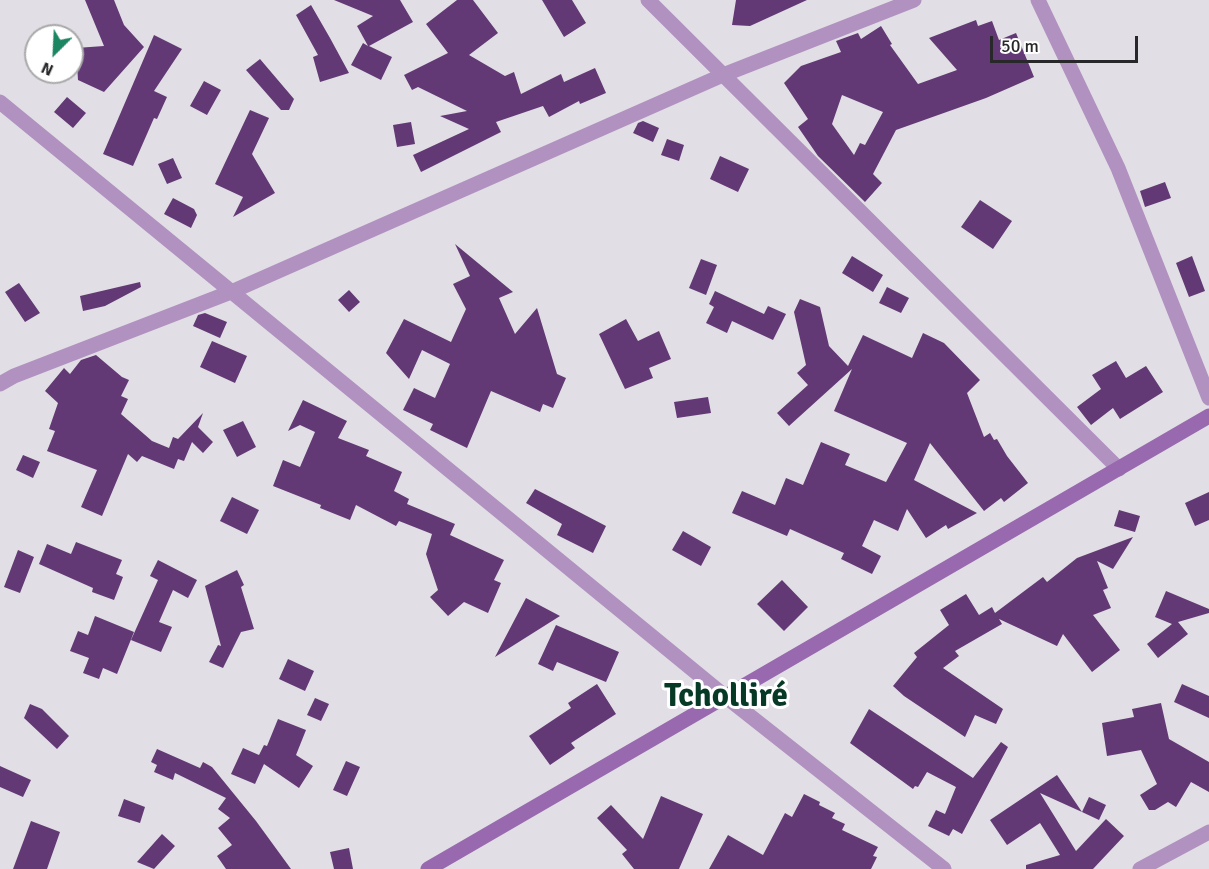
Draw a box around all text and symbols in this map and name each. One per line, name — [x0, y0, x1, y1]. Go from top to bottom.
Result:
north arrow — [24, 24, 84, 84]
scale bar — [993, 24, 1142, 62]
text: 50 m — [1001, 35, 1039, 57]
text: N — [38, 57, 57, 80]
district label: Tcholliré — [664, 677, 788, 717]

